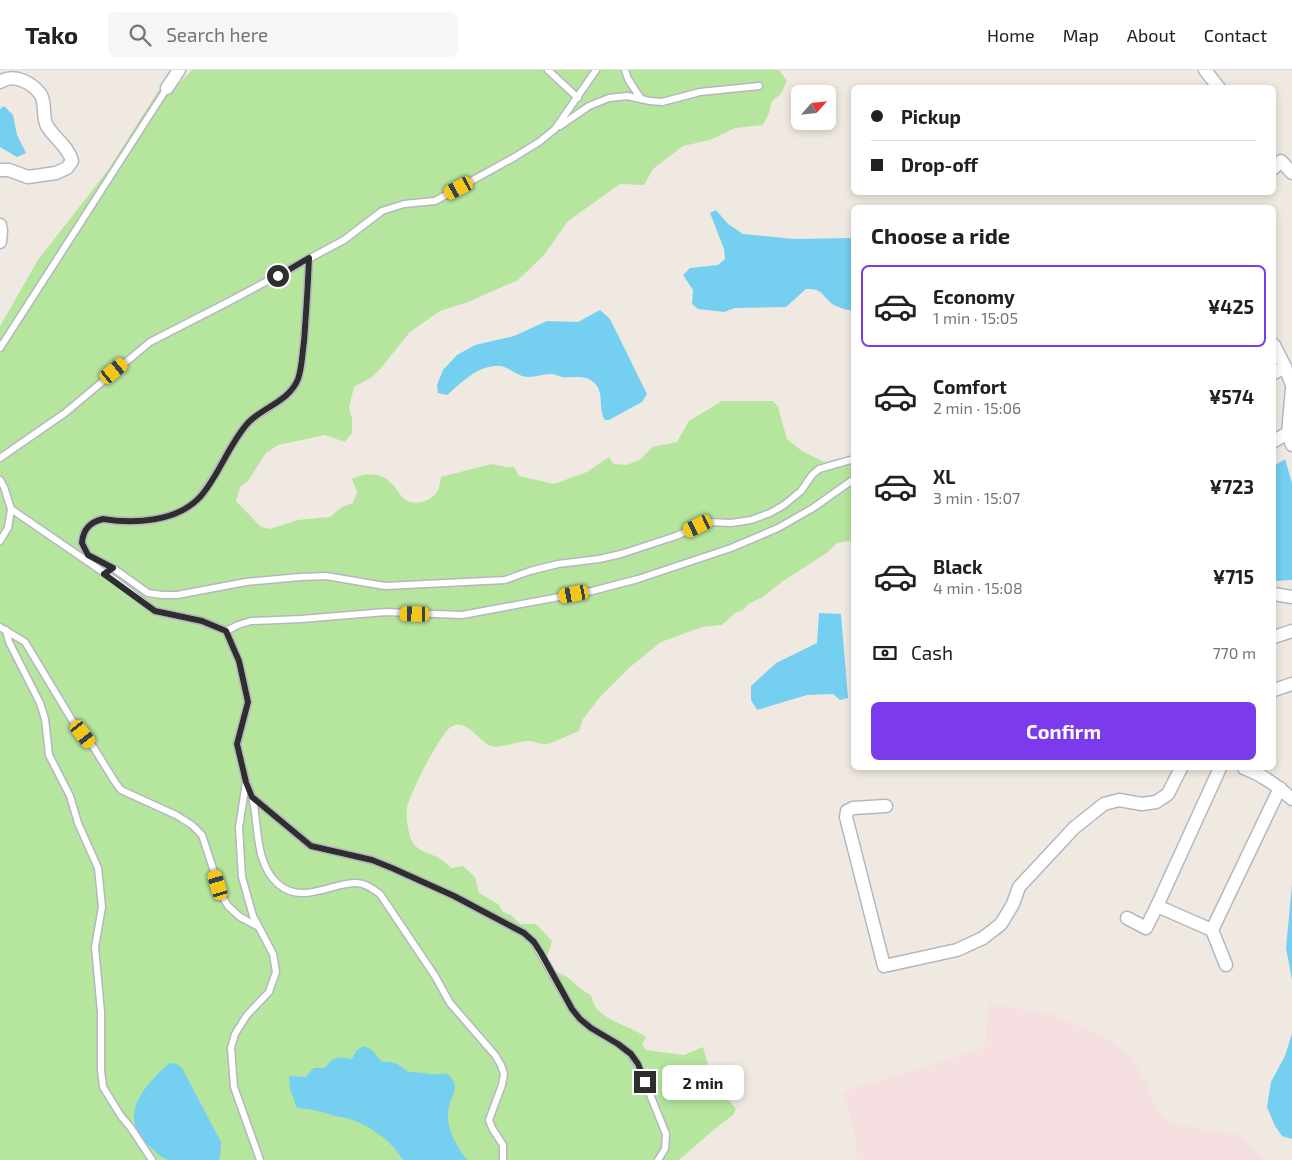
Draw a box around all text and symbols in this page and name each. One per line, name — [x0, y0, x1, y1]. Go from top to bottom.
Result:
search box — [108, 12, 458, 57]
text: Tako — [25, 20, 78, 49]
icon: search — [126, 21, 154, 49]
text: Search here — [166, 23, 268, 46]
text: Home — [987, 24, 1035, 46]
text: Map — [1063, 24, 1099, 46]
text: About — [1127, 24, 1176, 46]
text: Contact — [1204, 24, 1267, 46]
north arrow — [791, 85, 836, 130]
map controls — [791, 85, 836, 130]
text: Pickup — [901, 105, 961, 128]
text: Drop-off — [901, 153, 978, 176]
car — [442, 174, 475, 202]
text: Choose a ride — [871, 222, 1010, 248]
route start — [267, 265, 289, 287]
icon: car — [873, 284, 918, 329]
text: Economy — [933, 285, 1015, 308]
text: ¥425 — [1208, 295, 1254, 318]
text: 1 min · 15:05 — [933, 308, 1018, 327]
car — [97, 356, 130, 386]
icon: car — [873, 374, 918, 419]
text: Comfort — [933, 375, 1007, 398]
text: ¥574 — [1209, 385, 1254, 408]
text: 2 min · 15:06 — [933, 398, 1021, 417]
icon: car — [873, 464, 918, 509]
text: XL — [933, 465, 955, 488]
text: ¥723 — [1210, 475, 1254, 498]
text: 3 min · 15:07 — [933, 488, 1020, 507]
car — [681, 513, 714, 539]
icon: car — [873, 554, 918, 599]
text: Black — [933, 555, 983, 578]
text: ¥715 — [1213, 565, 1254, 588]
text: 4 min · 15:08 — [933, 578, 1023, 597]
car — [557, 584, 590, 604]
car — [399, 606, 430, 622]
icon: cash — [871, 639, 899, 667]
text: Cash — [911, 641, 953, 664]
text: 770 m — [1212, 643, 1256, 662]
button: Confirm — [871, 702, 1256, 760]
car — [67, 718, 98, 750]
car — [206, 868, 229, 902]
callout: 2 min — [662, 1064, 745, 1100]
route end — [634, 1071, 656, 1093]
text: 2 min — [683, 1073, 723, 1092]

